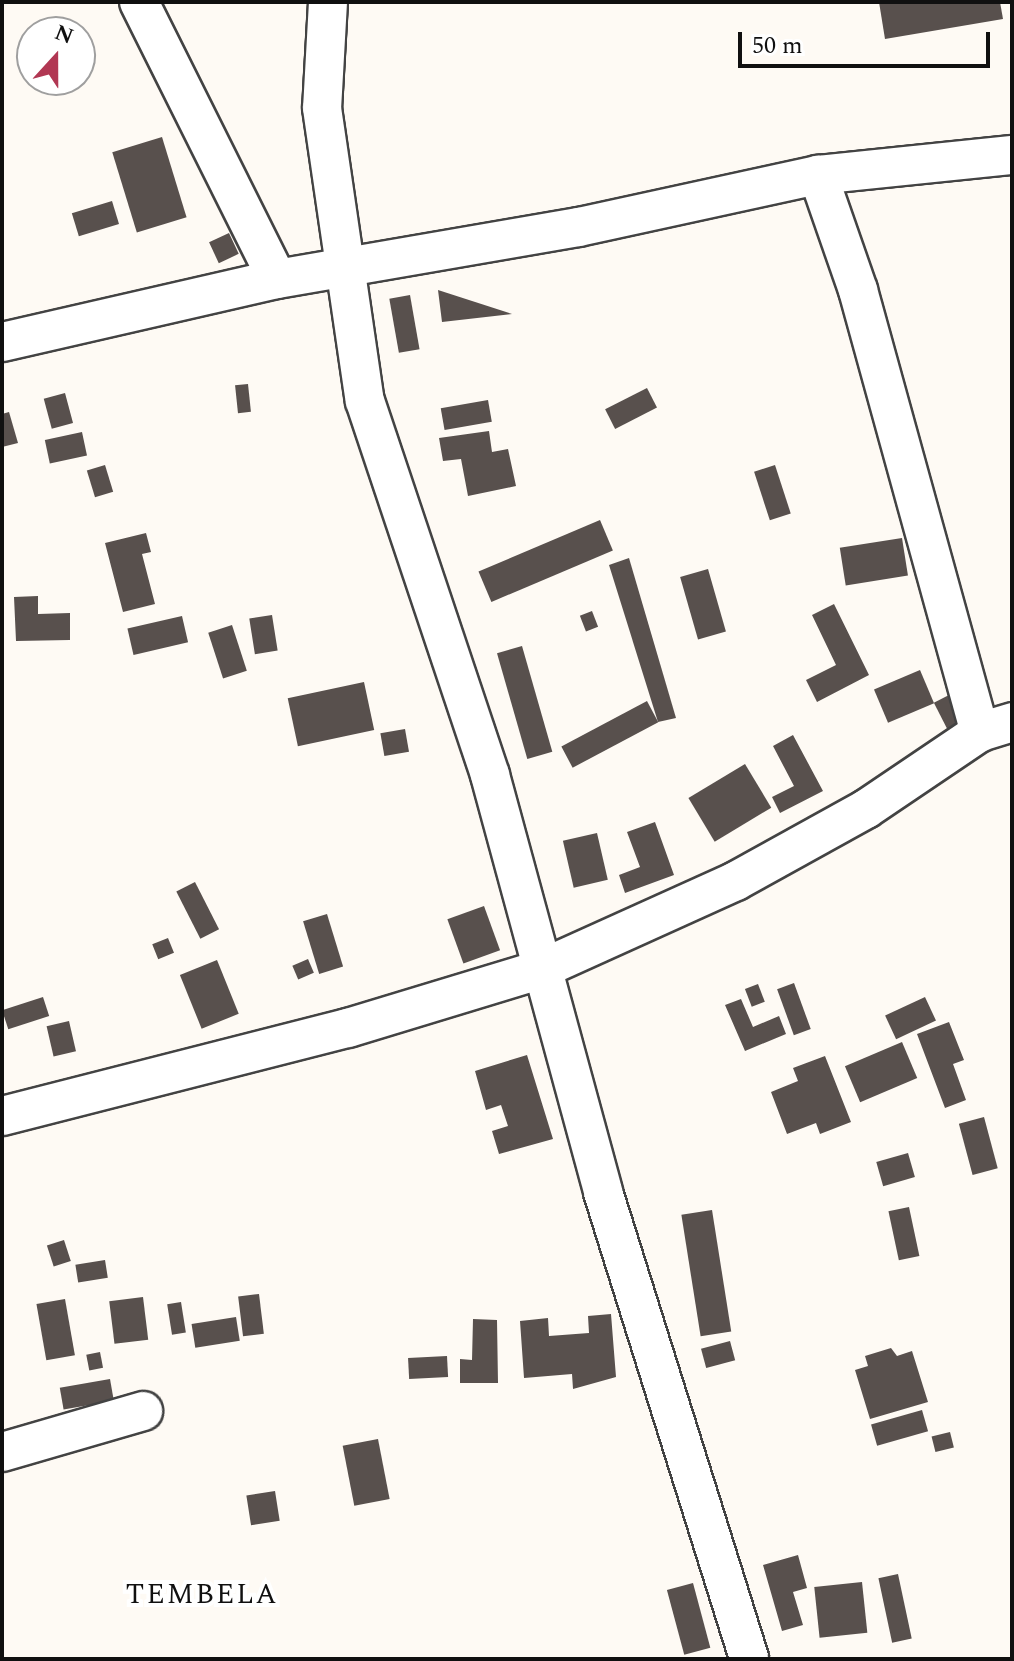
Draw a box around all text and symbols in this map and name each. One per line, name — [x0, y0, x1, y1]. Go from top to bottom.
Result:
north arrow — [16, 16, 96, 96]
text: N — [50, 16, 78, 54]
scale bar — [742, 16, 994, 66]
text: 50 m — [752, 28, 803, 64]
district label: TEMBELA — [126, 1578, 278, 1612]

